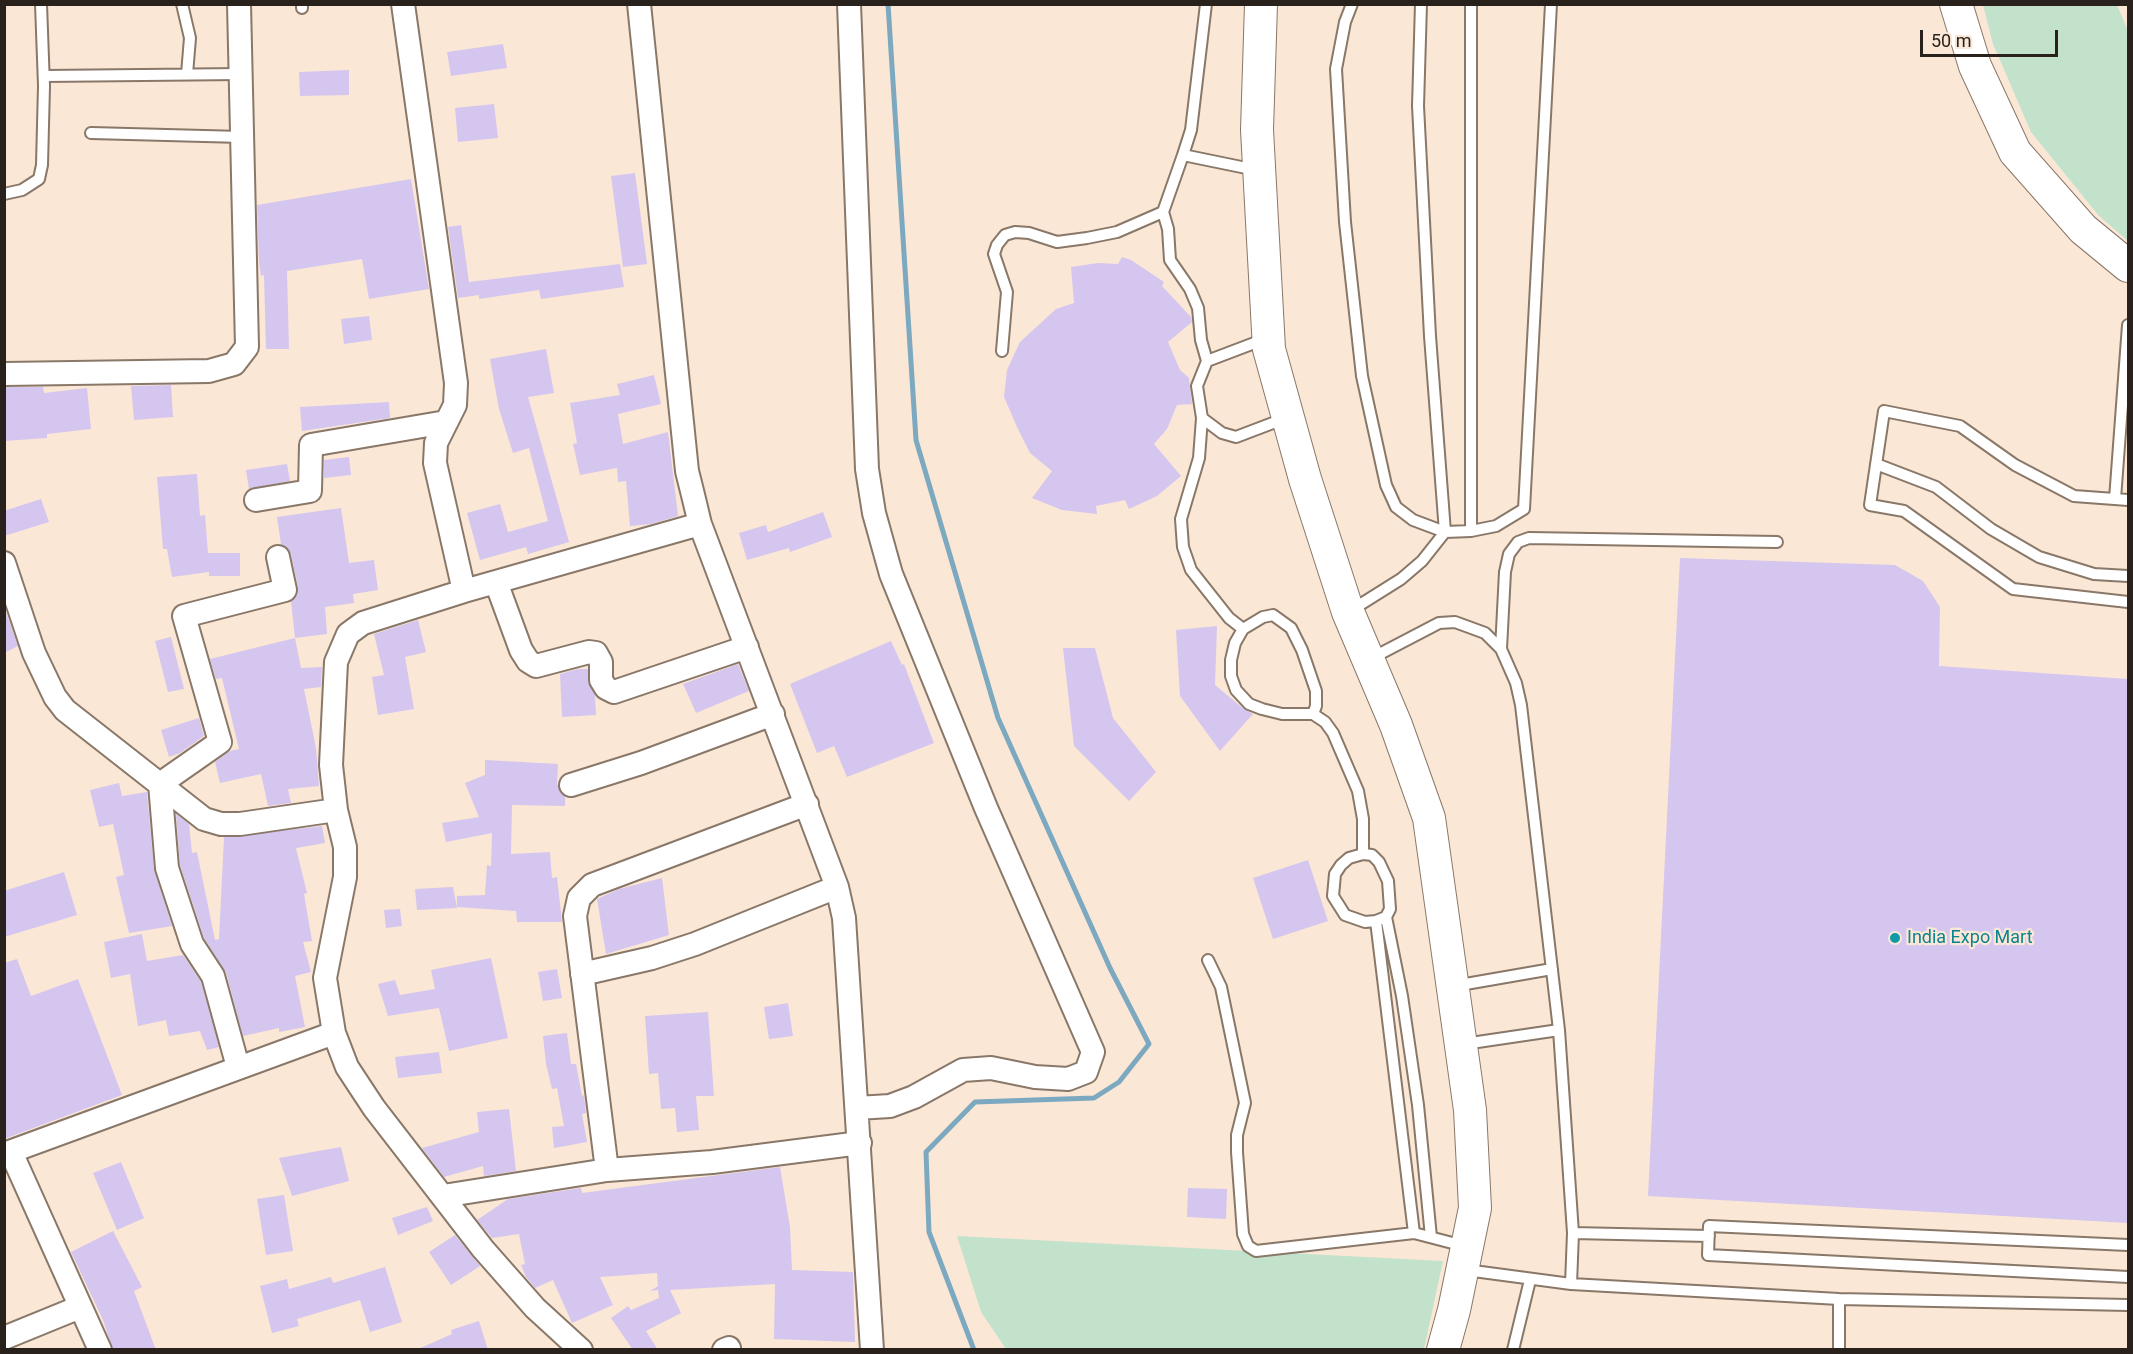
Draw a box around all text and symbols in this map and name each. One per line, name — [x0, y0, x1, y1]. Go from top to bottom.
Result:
scale bar — [1923, 18, 2061, 56]
text: 50 m — [1931, 30, 1971, 51]
place label: India Expo Mart — [1907, 927, 2033, 949]
marker: India Expo Mart — [1888, 931, 1902, 945]

